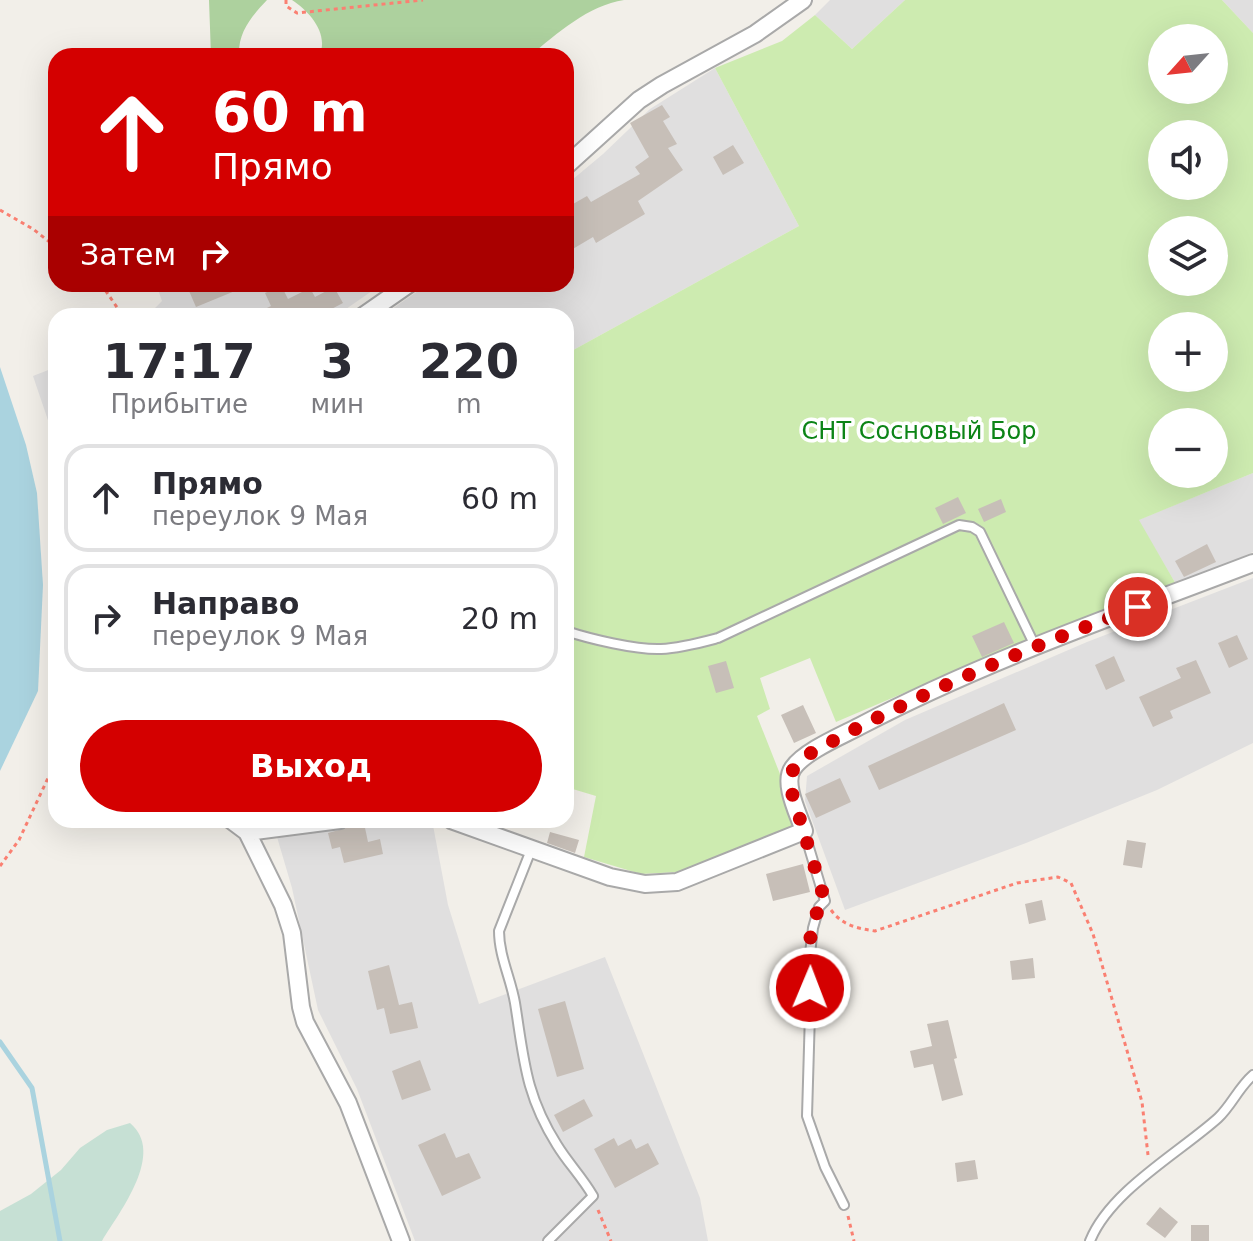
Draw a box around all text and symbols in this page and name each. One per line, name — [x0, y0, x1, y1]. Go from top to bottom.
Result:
north arrow — [1148, 24, 1228, 104]
map controls — [1148, 24, 1228, 488]
text: 60 m — [212, 79, 368, 144]
icon: ahead — [80, 80, 184, 184]
button: sound — [1148, 120, 1228, 200]
text: Прямо — [212, 146, 333, 187]
button: layers — [1148, 216, 1228, 296]
icon: right — [192, 232, 236, 276]
text: Затем — [80, 237, 176, 272]
button: + — [1148, 312, 1228, 392]
text: 17:17 — [103, 333, 256, 389]
text: 3 — [321, 333, 354, 389]
text: 220 — [419, 333, 519, 389]
text: Прибытие — [110, 389, 248, 419]
text: мин — [311, 389, 364, 419]
text: m — [456, 389, 482, 419]
button: − — [1148, 408, 1228, 488]
park label: СНТ Сосновый Бор — [802, 417, 1036, 445]
text: Прямо — [152, 466, 263, 501]
icon: ahead — [84, 476, 128, 520]
text: 60 m — [461, 481, 538, 516]
text: переулок 9 Мая — [152, 501, 368, 531]
pin — [1104, 573, 1172, 641]
icon: arrive — [1116, 585, 1160, 629]
text: Направо — [152, 586, 299, 621]
icon: right — [84, 596, 128, 640]
text: 20 m — [461, 601, 538, 636]
text: переулок 9 Мая — [152, 621, 368, 651]
button: Выход — [80, 720, 542, 812]
position arrow — [768, 946, 852, 1030]

